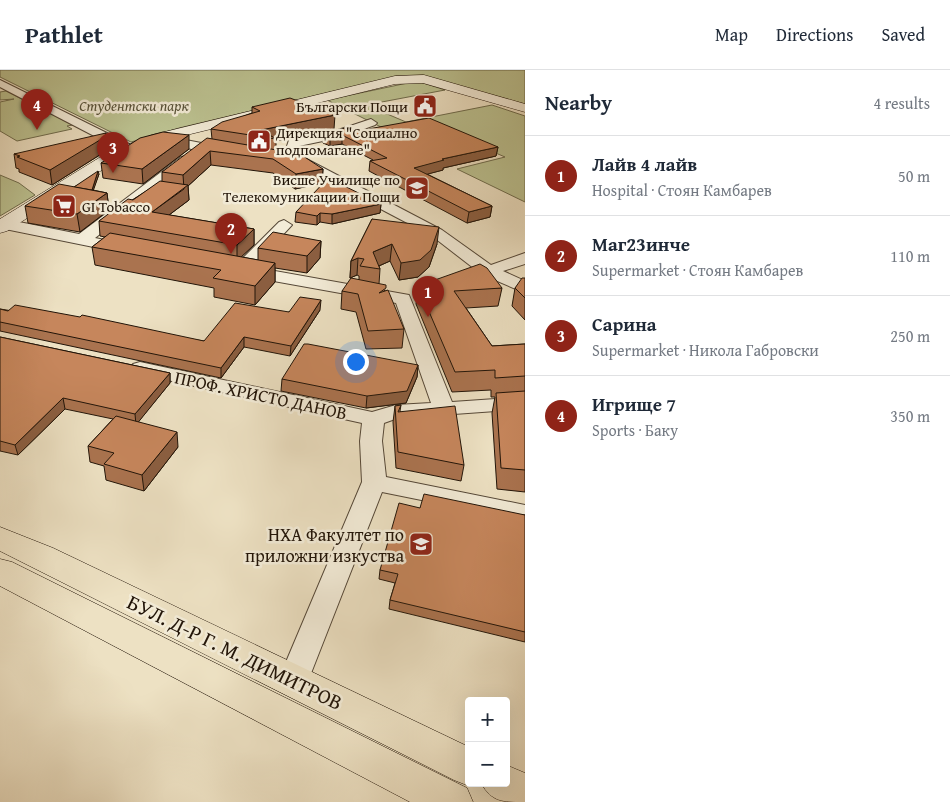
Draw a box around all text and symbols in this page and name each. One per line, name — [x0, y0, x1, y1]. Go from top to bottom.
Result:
text: Pathlet — [25, 17, 103, 52]
text: Map — [715, 21, 748, 48]
text: Directions — [776, 21, 853, 48]
text: Saved — [881, 21, 925, 48]
text: Nearby — [545, 87, 612, 118]
pin: 4 — [21, 89, 53, 130]
text: 4 results — [873, 91, 930, 115]
public building icon: Български Пощи — [412, 93, 438, 119]
park label: Студентски парк — [79, 95, 189, 116]
place label: Български Пощи — [296, 96, 408, 117]
place label: Дирекция "Социално подпомагане" — [275, 122, 418, 160]
public building icon: Дирекция "Социално подпомагане" — [246, 128, 272, 154]
pin: 3 — [97, 132, 129, 173]
text: Лайв 4 лайв — [592, 150, 697, 178]
text: 1 — [557, 164, 565, 188]
text: 50 m — [898, 164, 930, 188]
place label: Висше Училище по Телекомуникации и Пощи — [223, 169, 400, 207]
school or university icon: Висше Училище по Телекомуникации и Пощи — [404, 175, 430, 201]
text: Hospital · Стоян Камбарев — [592, 178, 772, 202]
supermarket icon: GI Tobacco — [51, 193, 77, 219]
place label: GI Tobacco — [82, 196, 150, 217]
pin: 2 — [215, 213, 247, 254]
text: Маг23инче — [592, 230, 690, 258]
text: 2 — [557, 244, 565, 268]
text: 110 m — [890, 244, 930, 268]
text: Supermarket · Стоян Камбарев — [592, 258, 803, 282]
pin: 1 — [412, 276, 444, 317]
text: Сарина — [592, 310, 657, 338]
text: 3 — [557, 324, 565, 348]
text: 250 m — [890, 324, 930, 348]
text: Supermarket · Никола Габровски — [592, 338, 819, 362]
your location — [343, 349, 369, 375]
street label: ПРОФ. ХРИСТО ДАНОВ — [172, 364, 350, 426]
text: Игрище 7 — [592, 390, 676, 418]
text: 4 — [557, 404, 565, 428]
text: 350 m — [890, 404, 930, 428]
text: Sports · Баку — [592, 418, 678, 442]
place label: НХА Факултет по приложни изкуства — [245, 521, 404, 569]
school or university icon: НХА Факултет по приложни изкуства — [408, 531, 434, 557]
street label: БУЛ. Д-Р Г. М. ДИМИТРОВ — [122, 586, 348, 718]
map controls — [465, 697, 510, 787]
button: + — [465, 697, 510, 742]
button: − — [465, 742, 510, 787]

